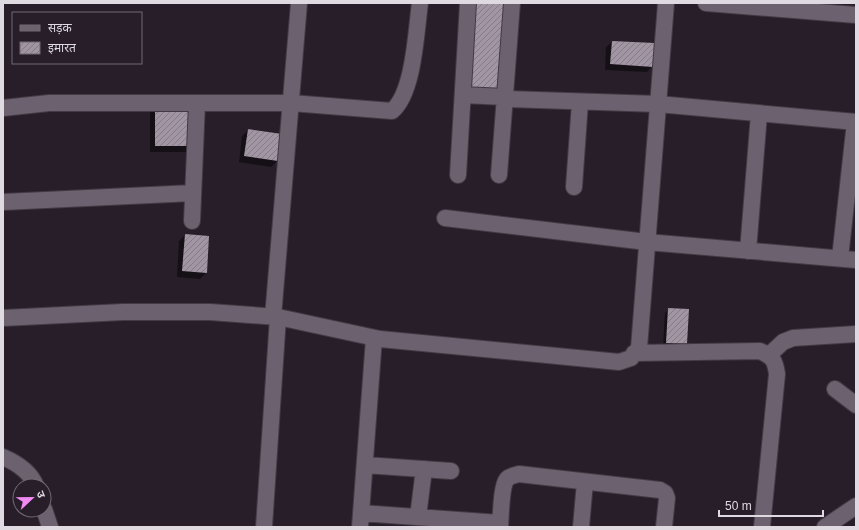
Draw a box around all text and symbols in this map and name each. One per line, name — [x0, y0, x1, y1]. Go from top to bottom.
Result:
legend — [12, 12, 142, 64]
text: सड़क — [48, 21, 73, 35]
text: इमारत — [48, 41, 77, 55]
north arrow — [12, 478, 52, 518]
text: उ — [35, 489, 48, 500]
scale bar — [719, 492, 823, 518]
text: 50 m — [725, 499, 752, 513]

